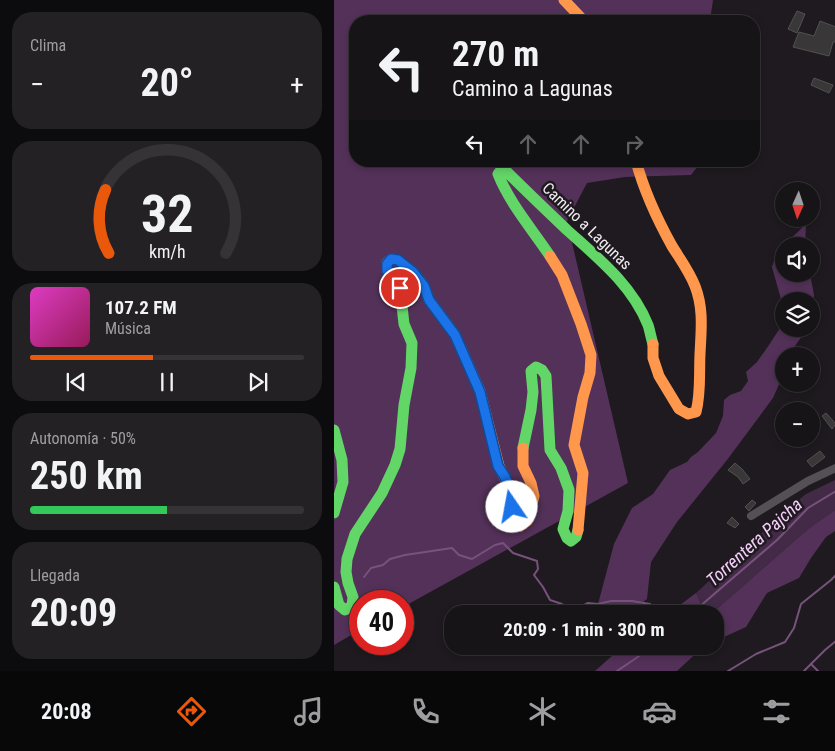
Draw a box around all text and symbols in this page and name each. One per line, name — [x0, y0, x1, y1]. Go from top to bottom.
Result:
text: 270 m — [452, 34, 539, 75]
icon: left — [369, 35, 434, 100]
text: Clima — [30, 36, 66, 55]
text: 20° — [140, 61, 194, 105]
text: − — [30, 68, 44, 101]
text: + — [290, 68, 304, 101]
text: Camino a Lagunas — [452, 76, 613, 101]
icon: left — [461, 130, 489, 158]
icon: ahead — [514, 130, 542, 158]
icon: ahead — [567, 130, 595, 158]
icon: right — [620, 130, 648, 158]
street label: Camino a Lagunas — [538, 179, 636, 273]
north arrow — [775, 182, 820, 228]
map controls — [775, 182, 820, 447]
text: 32 — [141, 184, 193, 245]
button: sound — [775, 237, 820, 282]
text: km/h — [149, 241, 185, 262]
pin — [379, 267, 421, 309]
icon: arrive — [386, 274, 414, 302]
button: layers — [775, 292, 820, 337]
text: 107.2 FM — [105, 296, 177, 319]
text: Música — [105, 319, 151, 338]
button: + — [775, 347, 820, 392]
icon: previous — [62, 368, 90, 396]
icon: pause — [153, 368, 181, 396]
icon: next — [244, 368, 272, 396]
button: − — [775, 402, 820, 447]
text: Autonomía · 50% — [30, 429, 136, 448]
text: 250 km — [30, 454, 143, 498]
position arrow — [485, 480, 537, 532]
water label: Torrentera Pajcha — [702, 494, 806, 590]
text: Llegada — [30, 566, 80, 585]
speed limit sign: 40 — [349, 590, 414, 655]
text: 20:09 — [30, 591, 117, 635]
text: 20:09 · 1 min · 300 m — [503, 618, 665, 641]
icon: directions — [174, 694, 209, 729]
icon: music — [291, 694, 326, 729]
icon: phone — [408, 694, 443, 729]
icon: climate — [525, 694, 560, 729]
icon: car — [642, 694, 677, 729]
icon: filters — [759, 694, 794, 729]
text: 20:08 — [41, 699, 92, 724]

